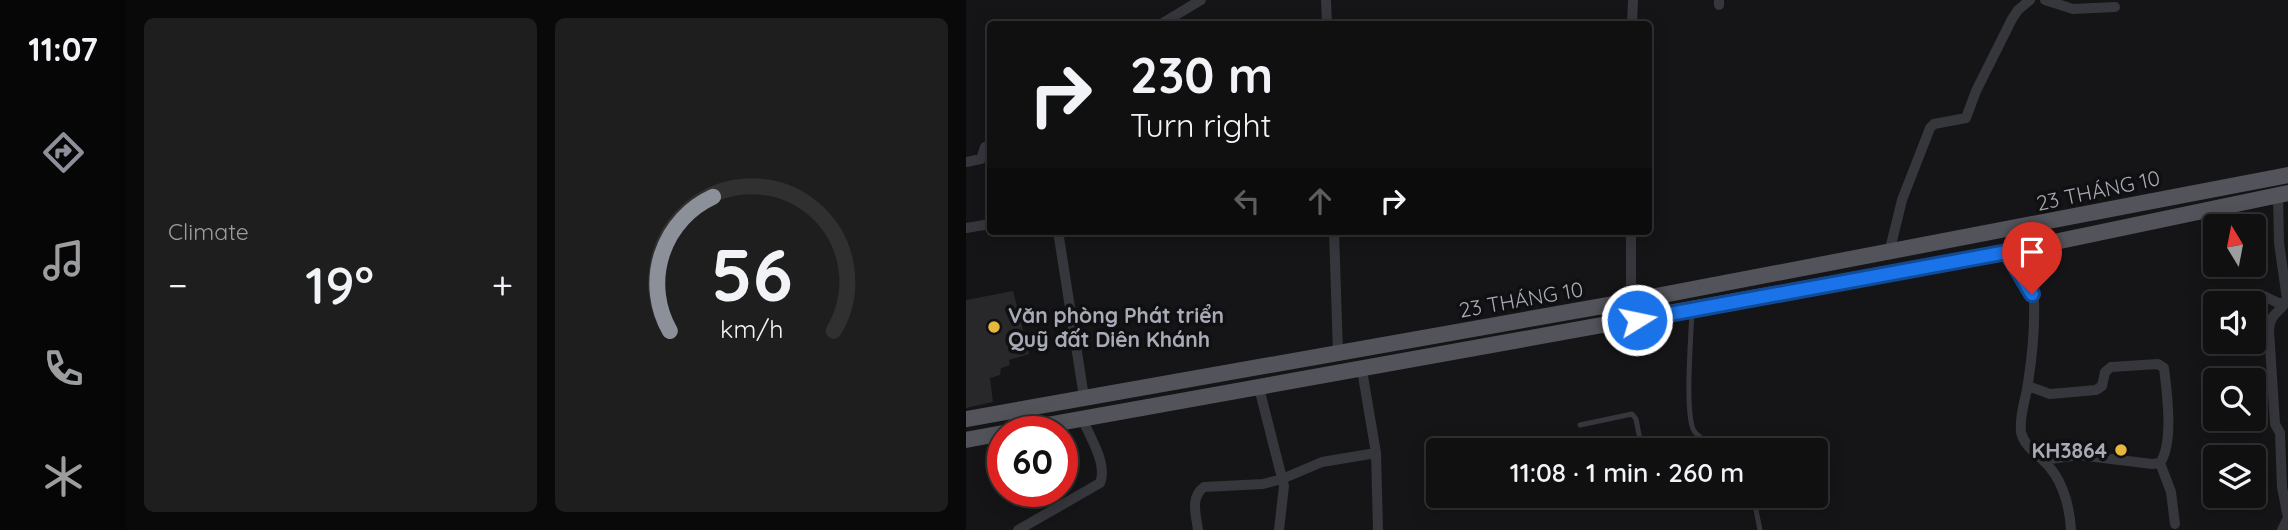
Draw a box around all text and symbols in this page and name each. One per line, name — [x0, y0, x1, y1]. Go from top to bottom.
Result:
text: 11:07 — [28, 29, 98, 69]
text: 230 m — [1130, 44, 1273, 105]
icon: right — [1015, 49, 1106, 140]
text: Turn right — [1130, 105, 1271, 145]
icon: directions — [39, 128, 88, 177]
street label: 23 THÁNG 10 — [2034, 164, 2162, 216]
icon: left — [1228, 182, 1266, 220]
icon: ahead — [1301, 182, 1339, 220]
icon: right — [1374, 182, 1412, 220]
north arrow — [2203, 214, 2266, 276]
map controls — [2203, 214, 2266, 508]
text: Climate — [168, 217, 249, 246]
pin — [2002, 222, 2062, 294]
text: 56 — [710, 228, 793, 319]
icon: arrive — [2013, 233, 2051, 271]
icon: music — [39, 236, 88, 285]
text: 19° — [305, 252, 374, 317]
text: − — [168, 261, 188, 309]
text: + — [492, 261, 513, 309]
street label: 23 THÁNG 10 — [1457, 275, 1585, 323]
position arrow — [1600, 283, 1674, 357]
button: sound — [2203, 291, 2266, 354]
place label: Văn phòng Phát triển Quỹ đất Diên Khánh — [1008, 302, 1224, 352]
text: km/h — [720, 313, 783, 344]
marker: Văn phòng Phát triển Quỹ đất Diên Khánh — [986, 319, 1002, 335]
icon: phone — [39, 344, 88, 393]
button: search — [2203, 368, 2266, 431]
speed limit sign: 60 — [987, 416, 1078, 507]
place label: KH3864 — [2031, 437, 2107, 463]
marker: KH3864 — [2113, 442, 2129, 458]
button: layers — [2203, 445, 2266, 508]
icon: climate — [39, 452, 88, 501]
text: 11:08 · 1 min · 260 m — [1510, 456, 1744, 489]

